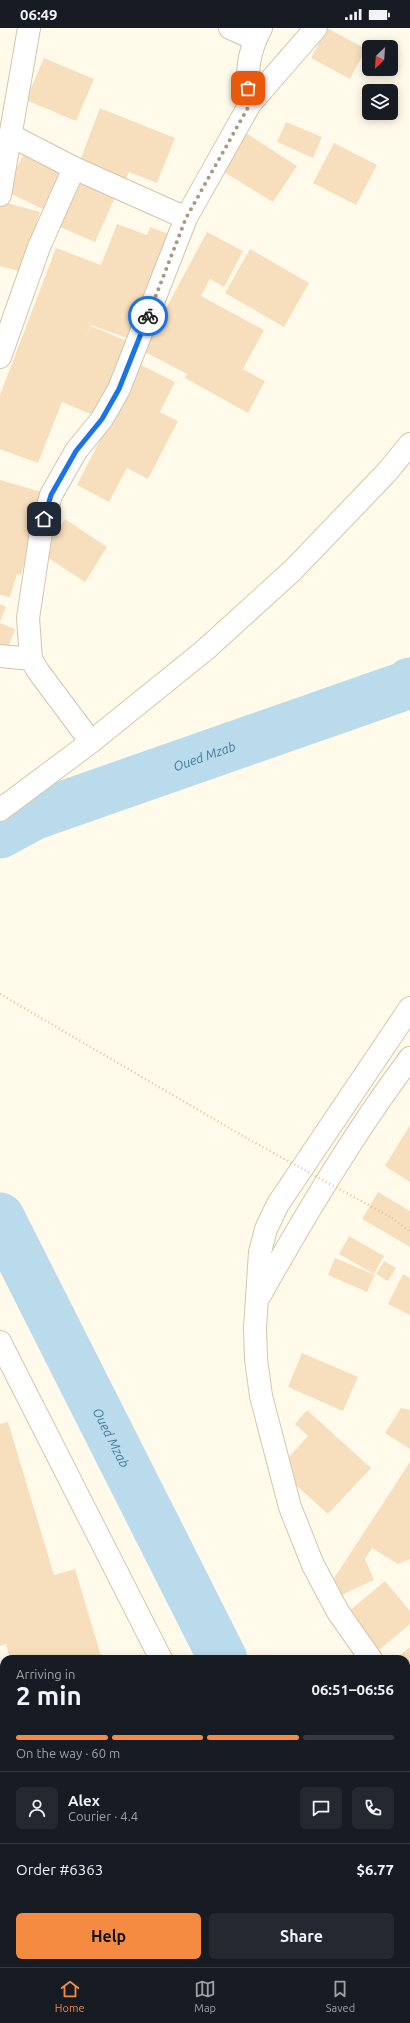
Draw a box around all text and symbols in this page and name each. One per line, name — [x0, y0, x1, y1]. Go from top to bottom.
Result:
text: 06:49 — [20, 6, 58, 23]
north arrow — [362, 40, 398, 76]
map controls — [362, 40, 398, 120]
pin — [231, 71, 265, 105]
icon: bag — [237, 77, 259, 99]
button: layers — [362, 84, 398, 120]
courier — [128, 296, 168, 336]
icon: bike — [137, 305, 159, 327]
pin — [27, 502, 61, 536]
icon: home — [33, 508, 55, 530]
water label: Oued Mzab — [171, 739, 237, 773]
water label: Oued Mzab — [90, 1405, 132, 1470]
text: Arriving in — [16, 1667, 75, 1681]
text: 2 min — [16, 1681, 82, 1710]
text: 06:51–06:56 — [311, 1681, 394, 1698]
text: On the way · 60 m — [16, 1746, 120, 1760]
button: person — [16, 1787, 58, 1829]
button: chat — [300, 1787, 342, 1829]
button: phone — [352, 1787, 394, 1829]
text: Alex — [68, 1792, 100, 1809]
text: Courier · 4.4 — [68, 1809, 138, 1823]
text: Order #6363 — [16, 1861, 103, 1878]
text: $6.77 — [356, 1861, 394, 1878]
button: Help — [16, 1913, 201, 1959]
button: Share — [209, 1913, 394, 1959]
tab: Home — [55, 1978, 85, 2014]
tab: Map — [194, 1978, 216, 2014]
tab: Saved — [326, 1978, 355, 2014]

